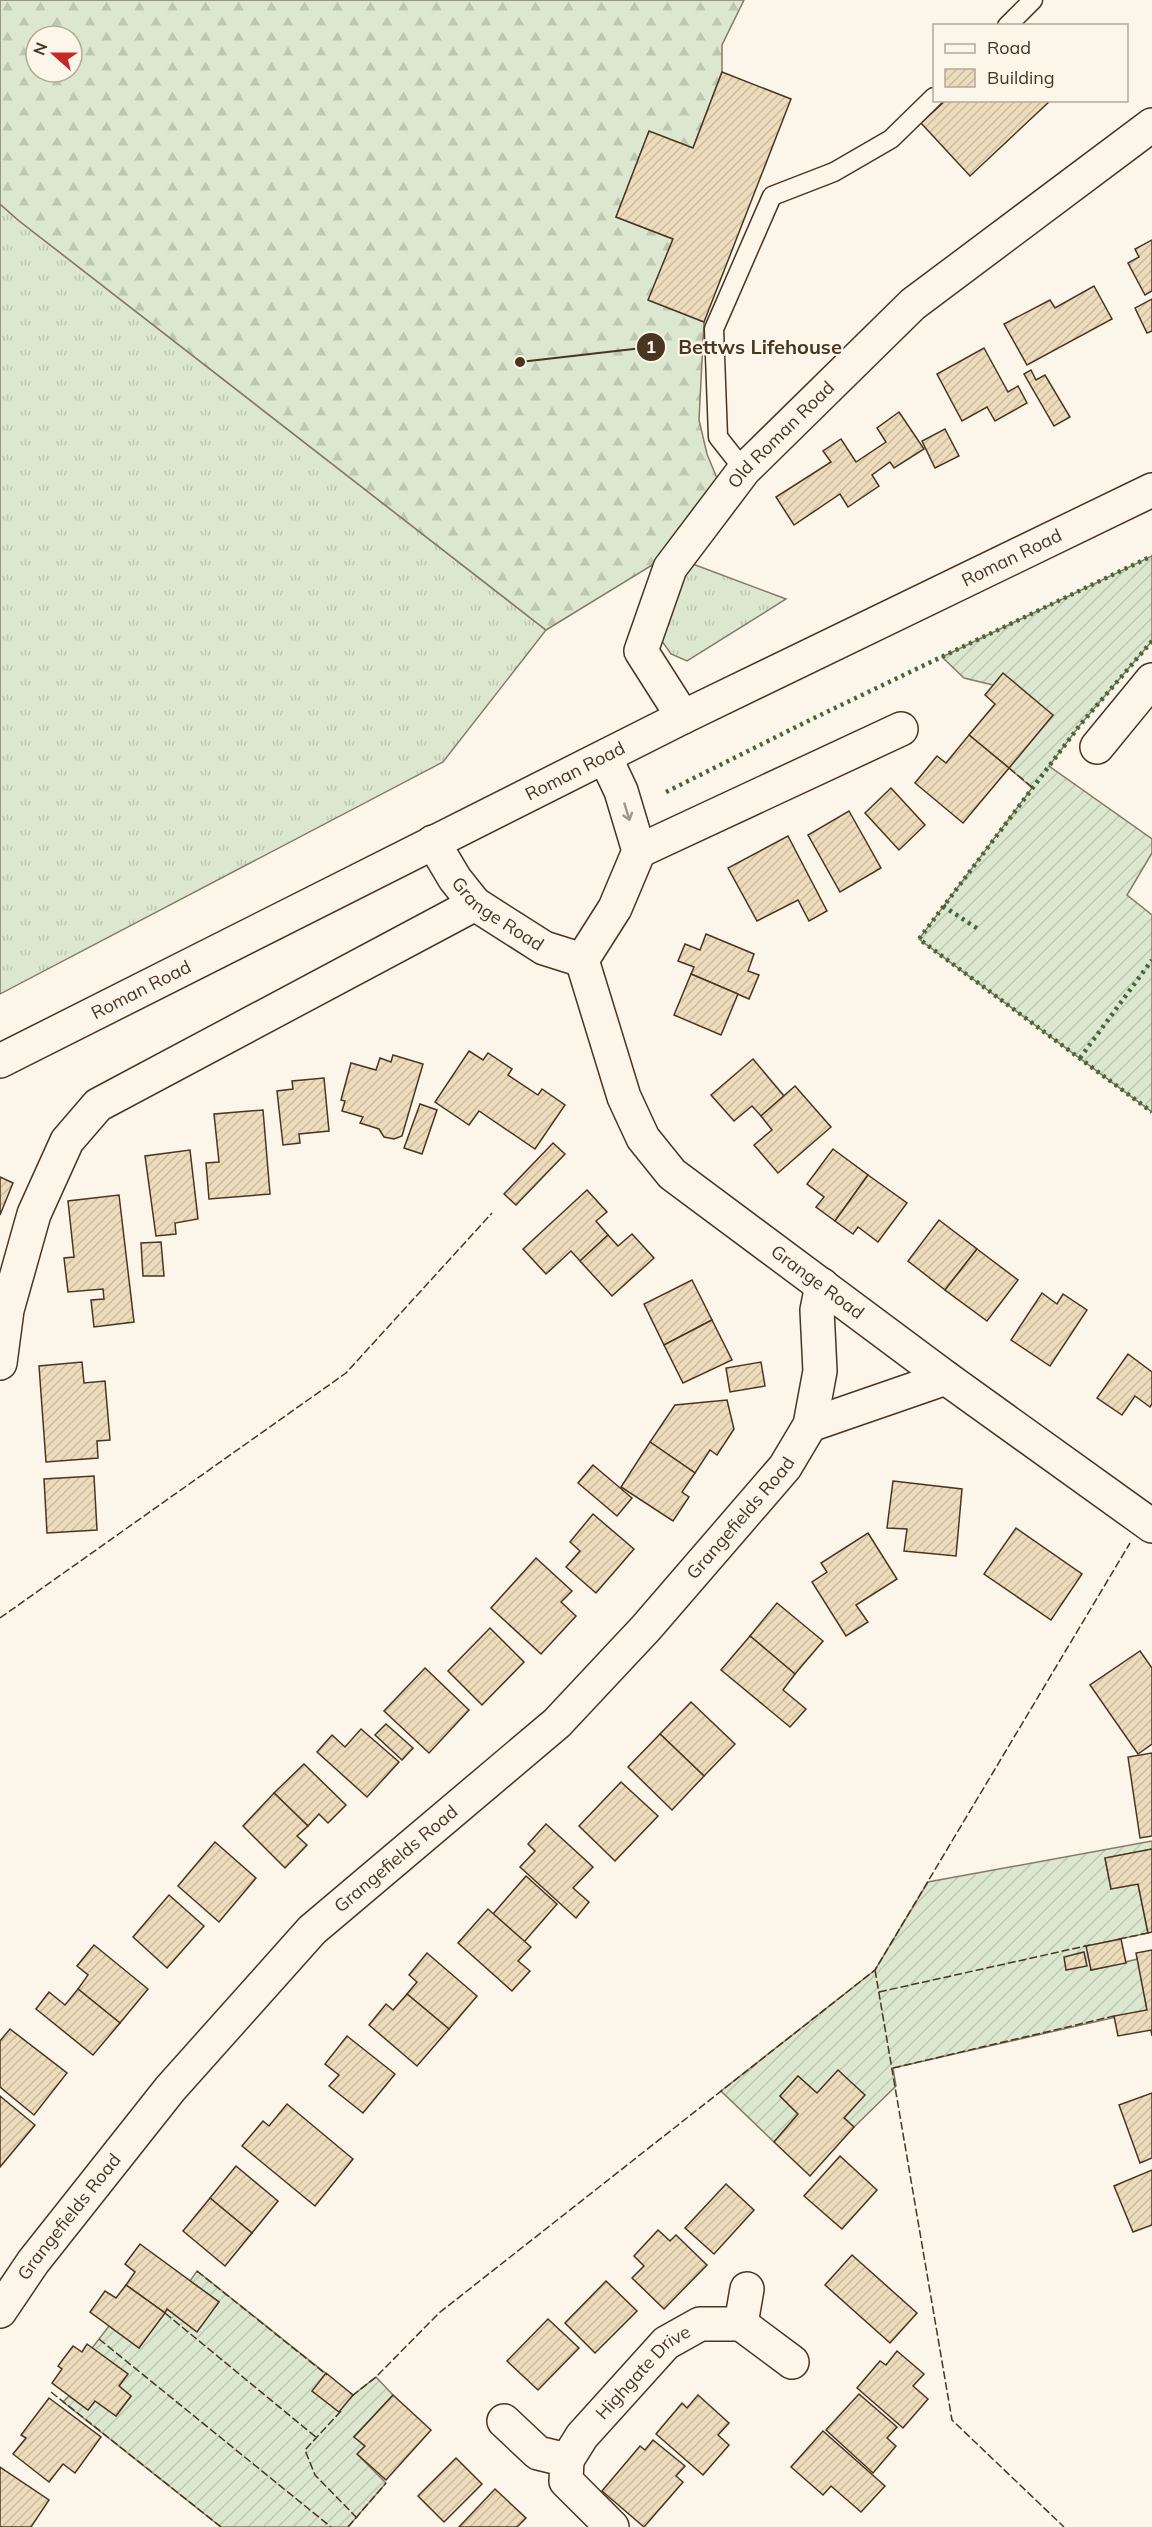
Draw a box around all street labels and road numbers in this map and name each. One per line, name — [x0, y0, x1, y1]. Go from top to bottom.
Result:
street label: Old Roman Road — [722, 376, 839, 493]
street label: Roman Road — [958, 523, 1065, 591]
street label: Roman Road — [521, 736, 629, 806]
street label: Grange Road — [447, 872, 548, 956]
street label: Roman Road — [87, 955, 195, 1024]
street label: Grange Road — [767, 1240, 869, 1324]
street label: Grangefields Road — [681, 1452, 799, 1584]
street label: Grangefields Road — [329, 1800, 462, 1917]
street label: Grangefields Road — [12, 2148, 126, 2284]
street label: Highgate Drive — [591, 2320, 694, 2424]

